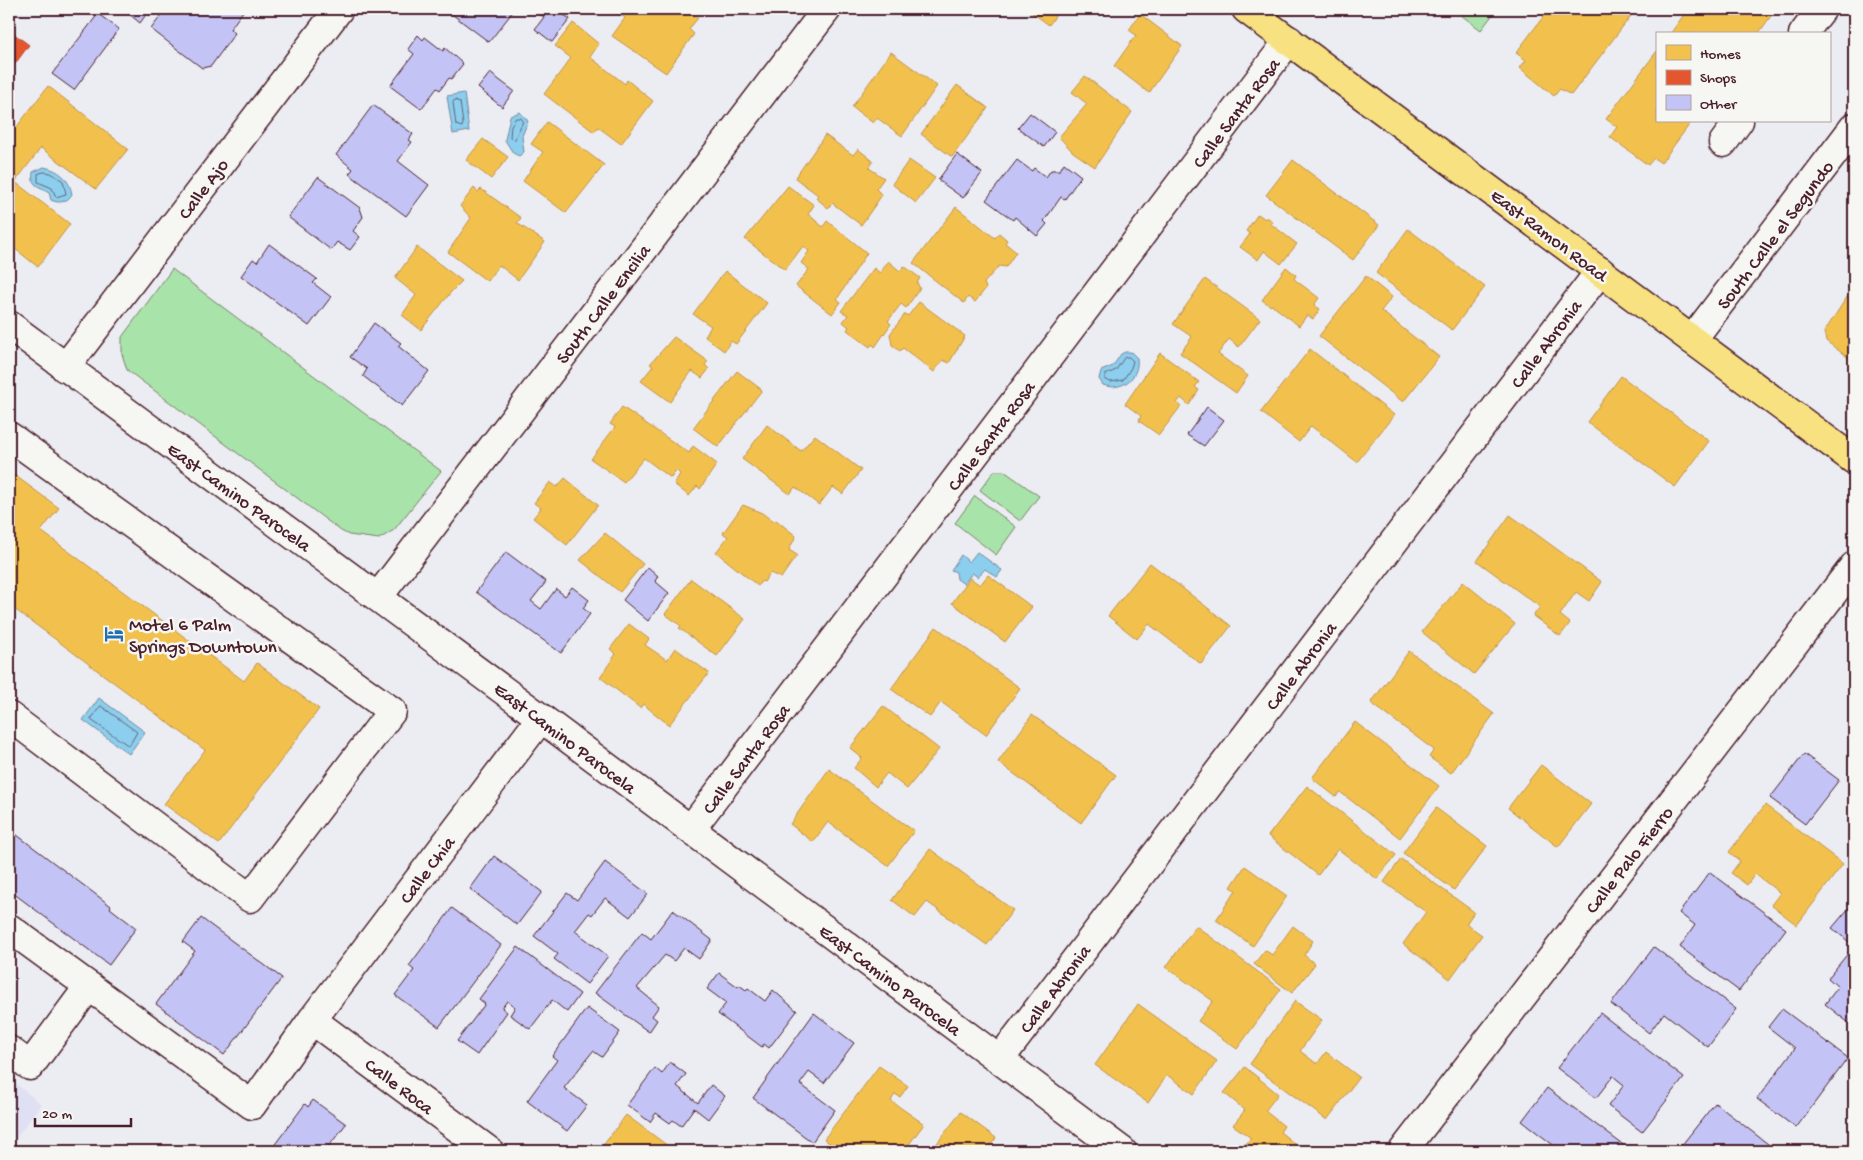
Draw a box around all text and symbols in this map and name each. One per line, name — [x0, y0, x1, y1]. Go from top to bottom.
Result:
legend — [1656, 32, 1830, 122]
text: Homes — [1700, 46, 1741, 64]
street label: Calle Santa Rosa — [1189, 53, 1288, 174]
text: Shops — [1700, 70, 1736, 88]
text: Other — [1700, 96, 1738, 114]
street label: Calle Ajo — [175, 155, 235, 225]
street label: South Calle el Segundo — [1713, 157, 1840, 315]
street label: East Ramon Road — [1485, 185, 1612, 289]
street label: South Calle Encilia — [552, 240, 658, 369]
street label: Calle Abronia — [1507, 295, 1589, 394]
street label: Calle Santa Rosa — [944, 376, 1043, 497]
street label: East Camino Parocela — [162, 439, 315, 560]
place label: Motel 6 Palm Springs Downtown — [129, 615, 277, 660]
street label: Calle Abronia — [1262, 617, 1344, 716]
hotel icon: Motel 6 Palm Springs Downtown — [103, 623, 125, 645]
street label: East Camino Parocela — [488, 679, 641, 802]
street label: Calle Santa Rosa — [699, 699, 798, 820]
street label: Calle Palo Fierro — [1582, 803, 1680, 919]
street label: Calle Chia — [396, 832, 463, 909]
street label: East Camino Parocela — [813, 921, 966, 1044]
street label: Calle Abronia — [1016, 940, 1098, 1039]
street label: Calle Roca — [359, 1054, 438, 1122]
scale bar — [35, 1095, 131, 1127]
text: 20 m — [42, 1106, 72, 1124]

